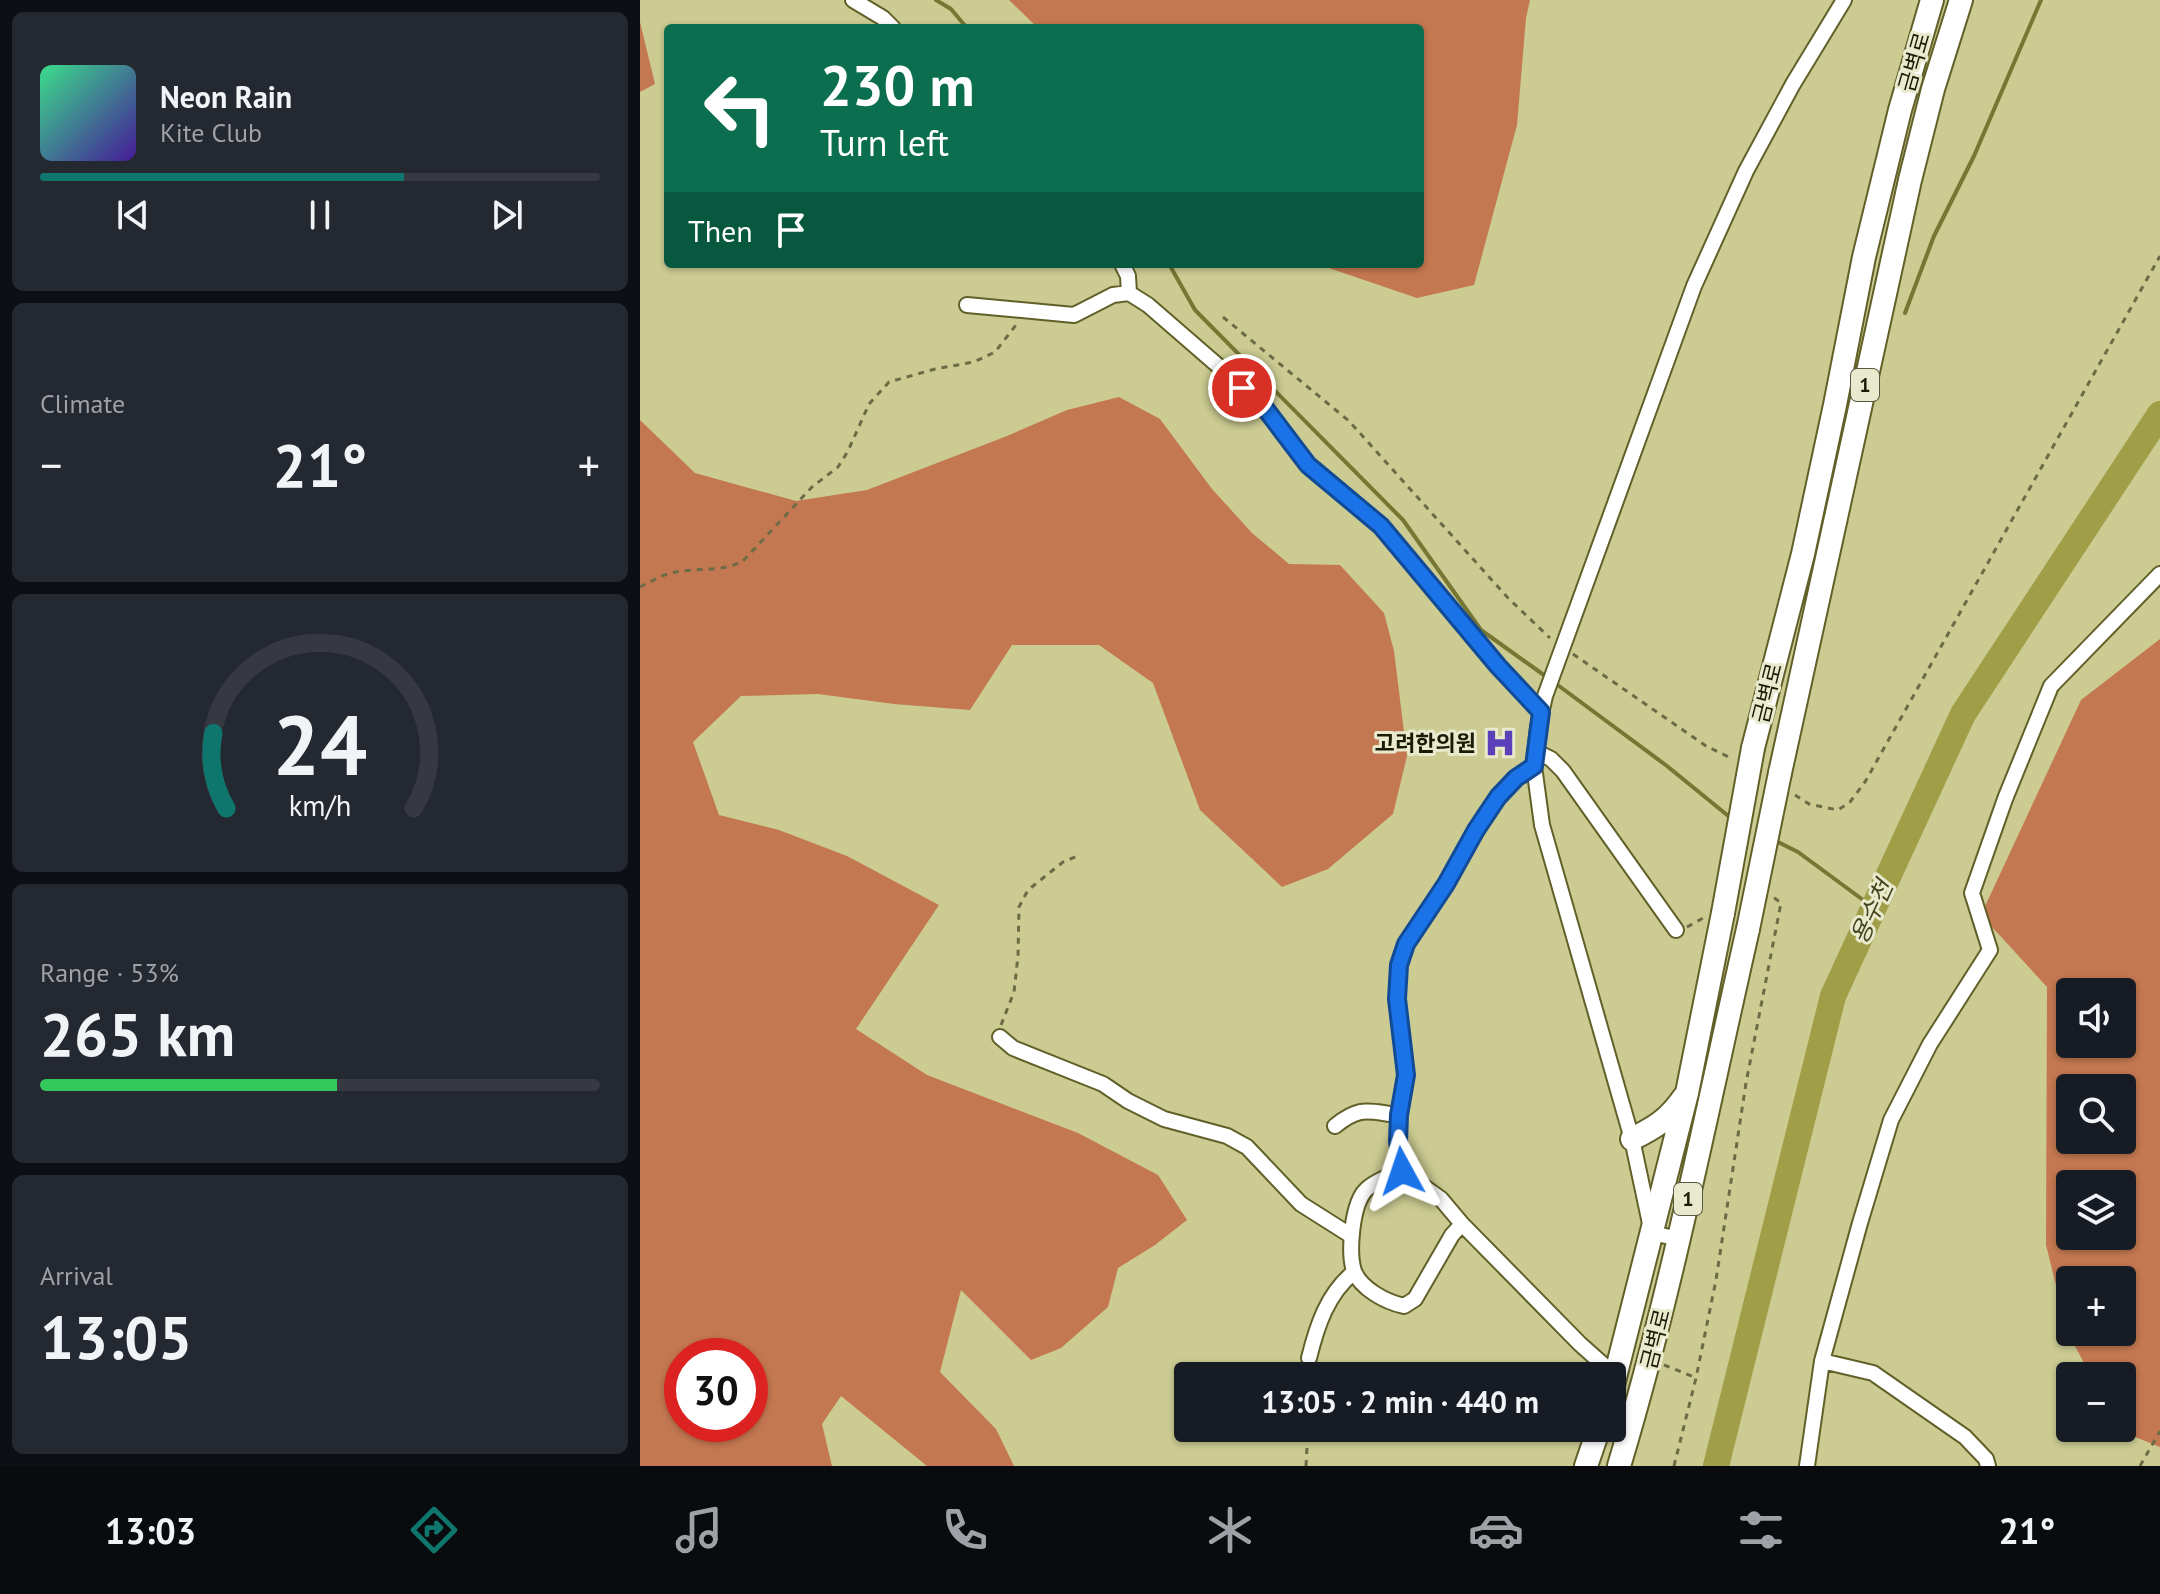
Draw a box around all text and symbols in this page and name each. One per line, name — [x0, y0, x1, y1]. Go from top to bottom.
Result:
street label: 금벽로 — [1892, 29, 1936, 95]
text: 230 m — [820, 49, 975, 121]
icon: left — [688, 56, 792, 160]
text: Neon Rain — [160, 77, 292, 116]
text: Kite Club — [160, 116, 262, 149]
text: Turn left — [820, 119, 949, 166]
icon: previous — [111, 193, 155, 237]
icon: pause — [298, 193, 342, 237]
icon: next — [485, 193, 529, 237]
icon: arrive — [769, 208, 813, 252]
text: Then — [688, 211, 753, 250]
pin — [1208, 354, 1276, 422]
icon: arrive — [1220, 366, 1264, 410]
road number: 1 — [1851, 369, 1879, 401]
text: Climate — [40, 387, 125, 420]
text: 21° — [273, 426, 367, 504]
text: − — [40, 436, 62, 493]
text: + — [578, 436, 600, 493]
street label: 금벽로 — [1746, 660, 1788, 726]
text: 24 — [273, 690, 367, 798]
hospital icon: 고려한의원 — [1483, 726, 1517, 760]
place label: 고려한의원 — [1375, 729, 1476, 757]
text: km/h — [289, 787, 351, 824]
water label: 용수천 — [1843, 873, 1901, 948]
text: Range · 53% — [40, 956, 179, 989]
map controls — [2056, 978, 2136, 1442]
button: sound — [2056, 978, 2136, 1058]
text: 265 km — [40, 995, 235, 1073]
button: search — [2056, 1074, 2136, 1154]
position arrow — [1360, 1129, 1444, 1213]
button: layers — [2056, 1170, 2136, 1250]
road number: 1 — [1674, 1183, 1702, 1215]
text: Arrival — [40, 1259, 113, 1292]
button: + — [2056, 1266, 2136, 1346]
text: 13:05 — [40, 1298, 192, 1376]
street label: 금벽로 — [1634, 1306, 1676, 1372]
speed limit sign: 30 — [664, 1338, 768, 1442]
button: − — [2056, 1362, 2136, 1442]
text: 13:05 · 2 min · 440 m — [1261, 1382, 1539, 1421]
icon: directions — [406, 1502, 462, 1558]
icon: music — [671, 1502, 727, 1558]
icon: phone — [937, 1502, 993, 1558]
icon: climate — [1202, 1502, 1258, 1558]
icon: car — [1468, 1502, 1524, 1558]
icon: filters — [1733, 1502, 1789, 1558]
text: 13:03 — [105, 1507, 196, 1554]
text: 21° — [1999, 1507, 2055, 1554]

